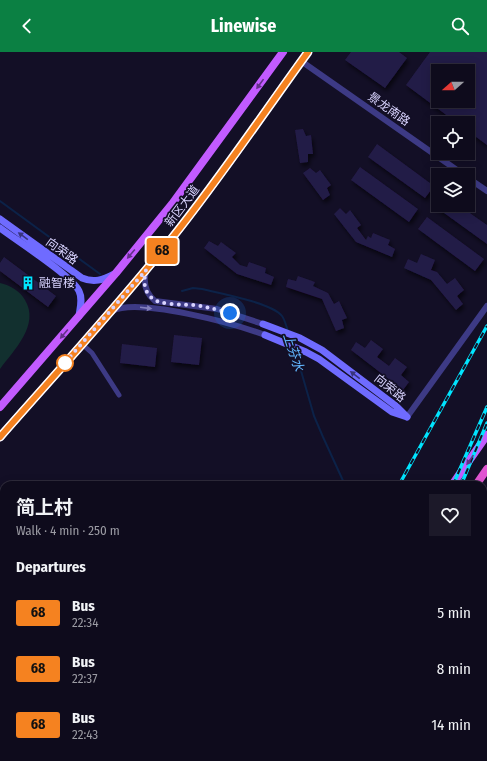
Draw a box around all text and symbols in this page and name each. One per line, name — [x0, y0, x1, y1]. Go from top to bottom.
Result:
icon: back — [16, 15, 38, 37]
text: Linewise — [211, 15, 276, 37]
icon: search — [449, 15, 471, 37]
north arrow — [431, 64, 475, 108]
map controls — [431, 64, 475, 212]
one-way arrow — [256, 78, 264, 89]
street label: 景龙南路 — [365, 89, 413, 129]
button: locate — [431, 116, 475, 160]
button: layers — [431, 168, 475, 212]
street label: 新区大道 — [162, 183, 202, 229]
one-way arrow — [18, 232, 28, 240]
street label: 向荣路 — [43, 235, 81, 267]
line badge: 68 — [144, 238, 180, 264]
text: 68 — [155, 242, 169, 259]
one-way arrow — [127, 249, 136, 260]
building icon: 融智楼 — [20, 275, 36, 291]
place label: 融智楼 — [39, 276, 75, 290]
your location — [220, 303, 240, 323]
one-way arrow — [140, 305, 152, 311]
one-way arrow — [59, 329, 68, 340]
water label: 上芬水 — [280, 331, 307, 374]
unlabelled marker — [56, 354, 74, 372]
one-way arrow — [350, 371, 361, 379]
street label: 向荣路 — [372, 371, 408, 405]
one-way arrow — [466, 455, 474, 465]
button: heart — [429, 494, 471, 536]
text: 简上村 — [16, 496, 73, 519]
text: Walk · 4 min · 250 m — [16, 523, 120, 538]
text: Departures — [16, 558, 86, 576]
text: Bus — [72, 597, 95, 615]
text: 68 — [31, 604, 45, 621]
text: 5 min — [437, 604, 471, 622]
text: 22:34 — [72, 615, 98, 630]
text: Bus — [72, 653, 95, 671]
text: 68 — [31, 660, 45, 677]
text: 8 min — [437, 660, 471, 678]
text: 22:37 — [72, 671, 97, 686]
text: Bus — [72, 709, 95, 727]
text: 68 — [31, 716, 45, 733]
text: 14 min — [431, 716, 471, 734]
text: 22:43 — [72, 727, 98, 742]

